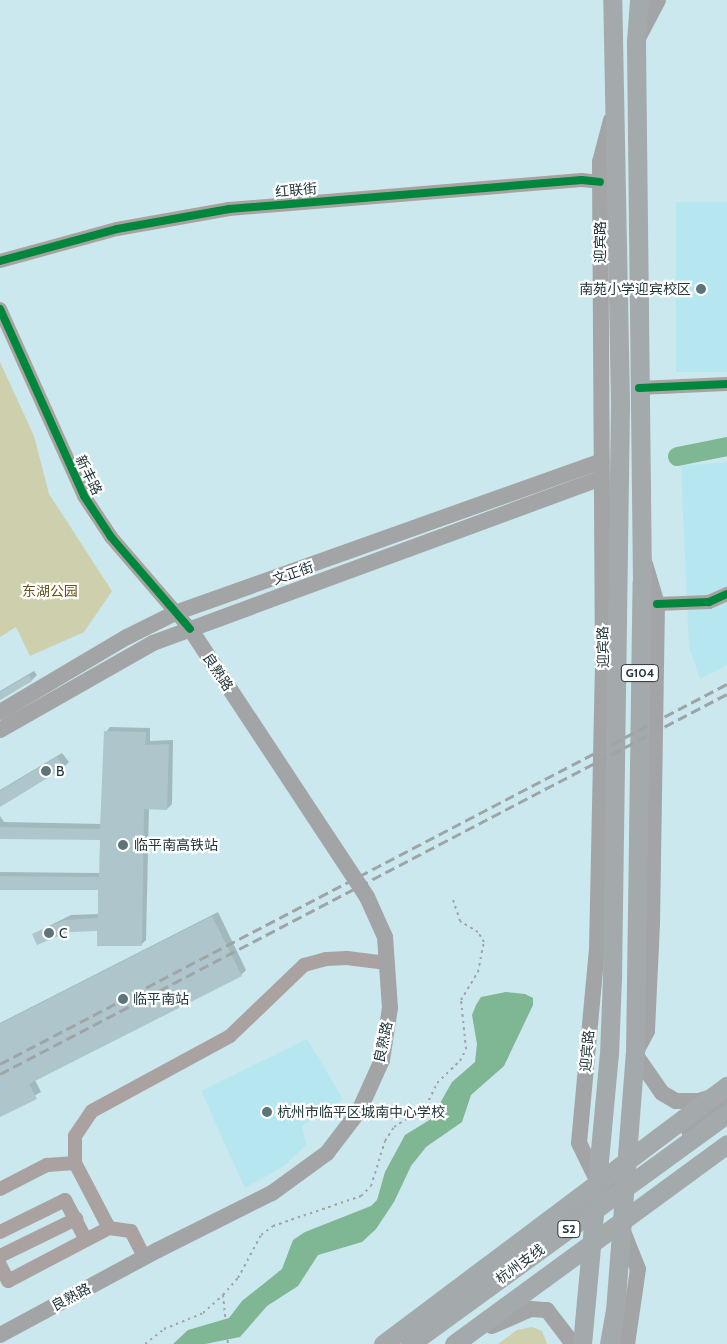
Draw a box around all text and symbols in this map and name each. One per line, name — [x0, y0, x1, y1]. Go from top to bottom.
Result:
street label: 红联街 — [274, 180, 318, 200]
street label: 迎宾路 — [592, 221, 608, 263]
place label: 南苑小学迎宾校区 — [579, 281, 691, 297]
marker: 南苑小学迎宾校区 — [695, 283, 707, 295]
street label: 新丰路 — [72, 452, 106, 498]
street label: 文正街 — [270, 558, 316, 588]
park label: 东湖公园 — [22, 583, 78, 599]
street label: 迎宾路 — [594, 626, 612, 668]
street label: 良熟路 — [199, 650, 237, 694]
road number: G104 — [620, 664, 660, 682]
place label: B — [56, 763, 64, 779]
marker: B — [40, 765, 52, 777]
place label: 临平南高铁站 — [134, 837, 218, 853]
marker: 临平南高铁站 — [116, 838, 130, 852]
place label: C — [59, 925, 68, 941]
marker: C — [43, 927, 55, 939]
place label: 临平南站 — [133, 991, 189, 1007]
marker: 临平南站 — [117, 993, 129, 1005]
street label: 良熟路 — [370, 1020, 396, 1064]
street label: 迎宾路 — [577, 1029, 597, 1073]
place label: 杭州市临平区城南中心学校 — [277, 1104, 445, 1120]
marker: 杭州市临平区城南中心学校 — [261, 1106, 273, 1118]
road number: S2 — [556, 1220, 582, 1238]
street label: 杭州支线 — [492, 1241, 548, 1287]
street label: 良熟路 — [49, 1280, 93, 1314]

